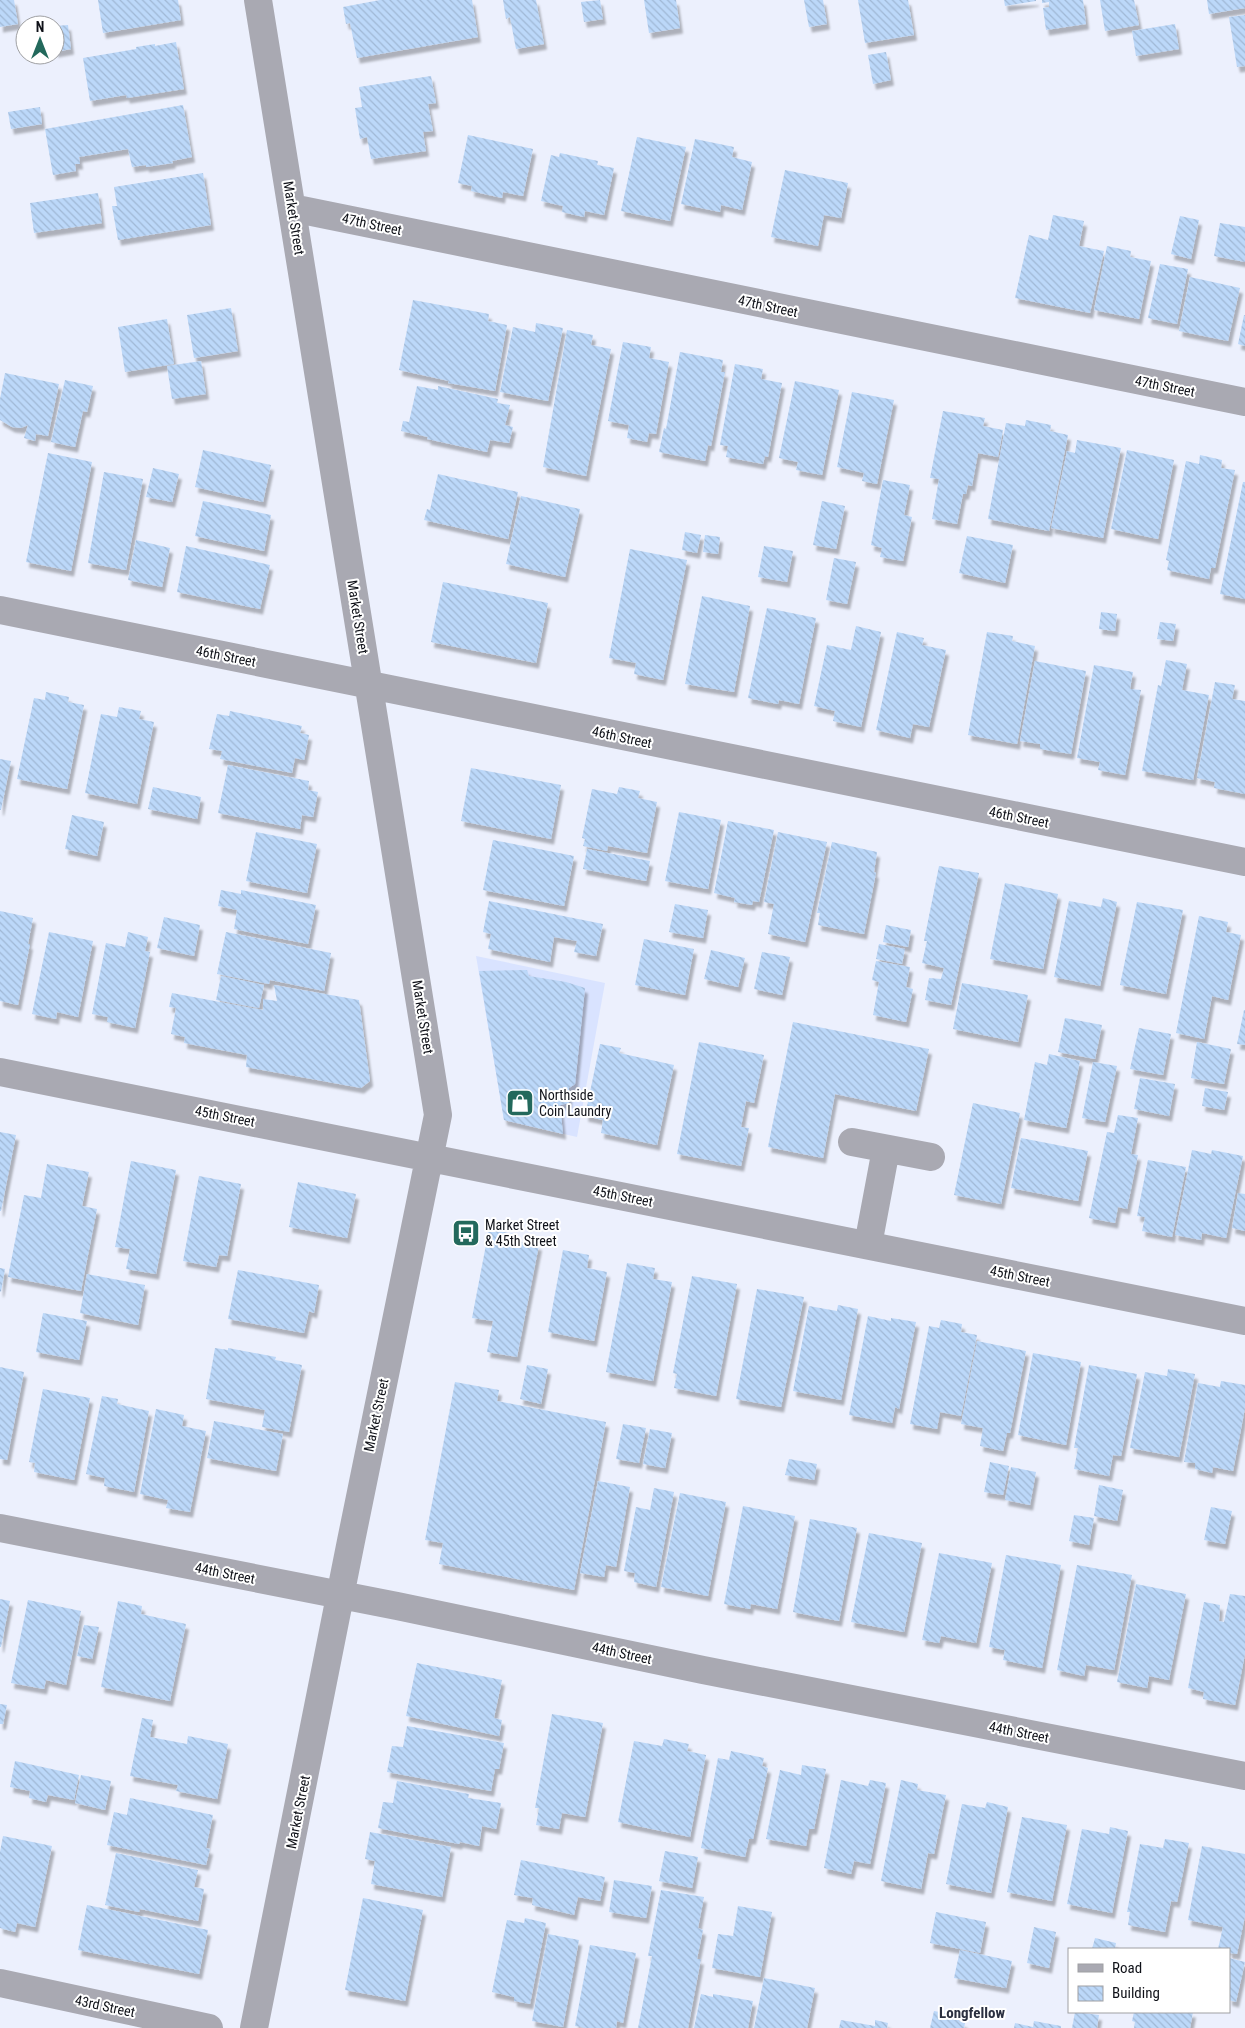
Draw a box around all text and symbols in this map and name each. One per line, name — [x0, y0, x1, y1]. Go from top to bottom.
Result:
north arrow — [15, 15, 65, 65]
text: N — [36, 19, 44, 35]
street label: Market Street — [280, 180, 308, 256]
street label: 47th Street — [341, 210, 403, 238]
street label: 47th Street — [737, 292, 799, 320]
street label: 47th Street — [1134, 372, 1196, 400]
street label: Market Street — [344, 579, 372, 655]
street label: 46th Street — [195, 642, 257, 670]
street label: 46th Street — [591, 723, 653, 751]
street label: 46th Street — [988, 803, 1050, 831]
street label: Market Street — [409, 979, 437, 1055]
place label: Northside Coin Laundry — [539, 1087, 611, 1119]
shop icon: Northside Coin Laundry — [505, 1088, 535, 1118]
street label: 45th Street — [194, 1102, 256, 1130]
street label: 45th Street — [592, 1182, 654, 1210]
place label: Market Street & 45th Street — [485, 1217, 559, 1249]
bus stop icon: Market Street & 45th Street — [451, 1218, 481, 1248]
street label: 45th Street — [989, 1262, 1051, 1290]
street label: Market Street — [360, 1377, 392, 1453]
street label: 44th Street — [194, 1559, 256, 1587]
street label: 44th Street — [591, 1639, 653, 1667]
street label: 44th Street — [988, 1718, 1050, 1746]
street label: Market Street — [283, 1774, 313, 1850]
legend — [1068, 1948, 1230, 2013]
text: Road — [1112, 1959, 1142, 1977]
text: Building — [1112, 1984, 1160, 2002]
street label: 43rd Street — [74, 1992, 136, 2020]
district label: Longfellow — [939, 2004, 1006, 2022]

